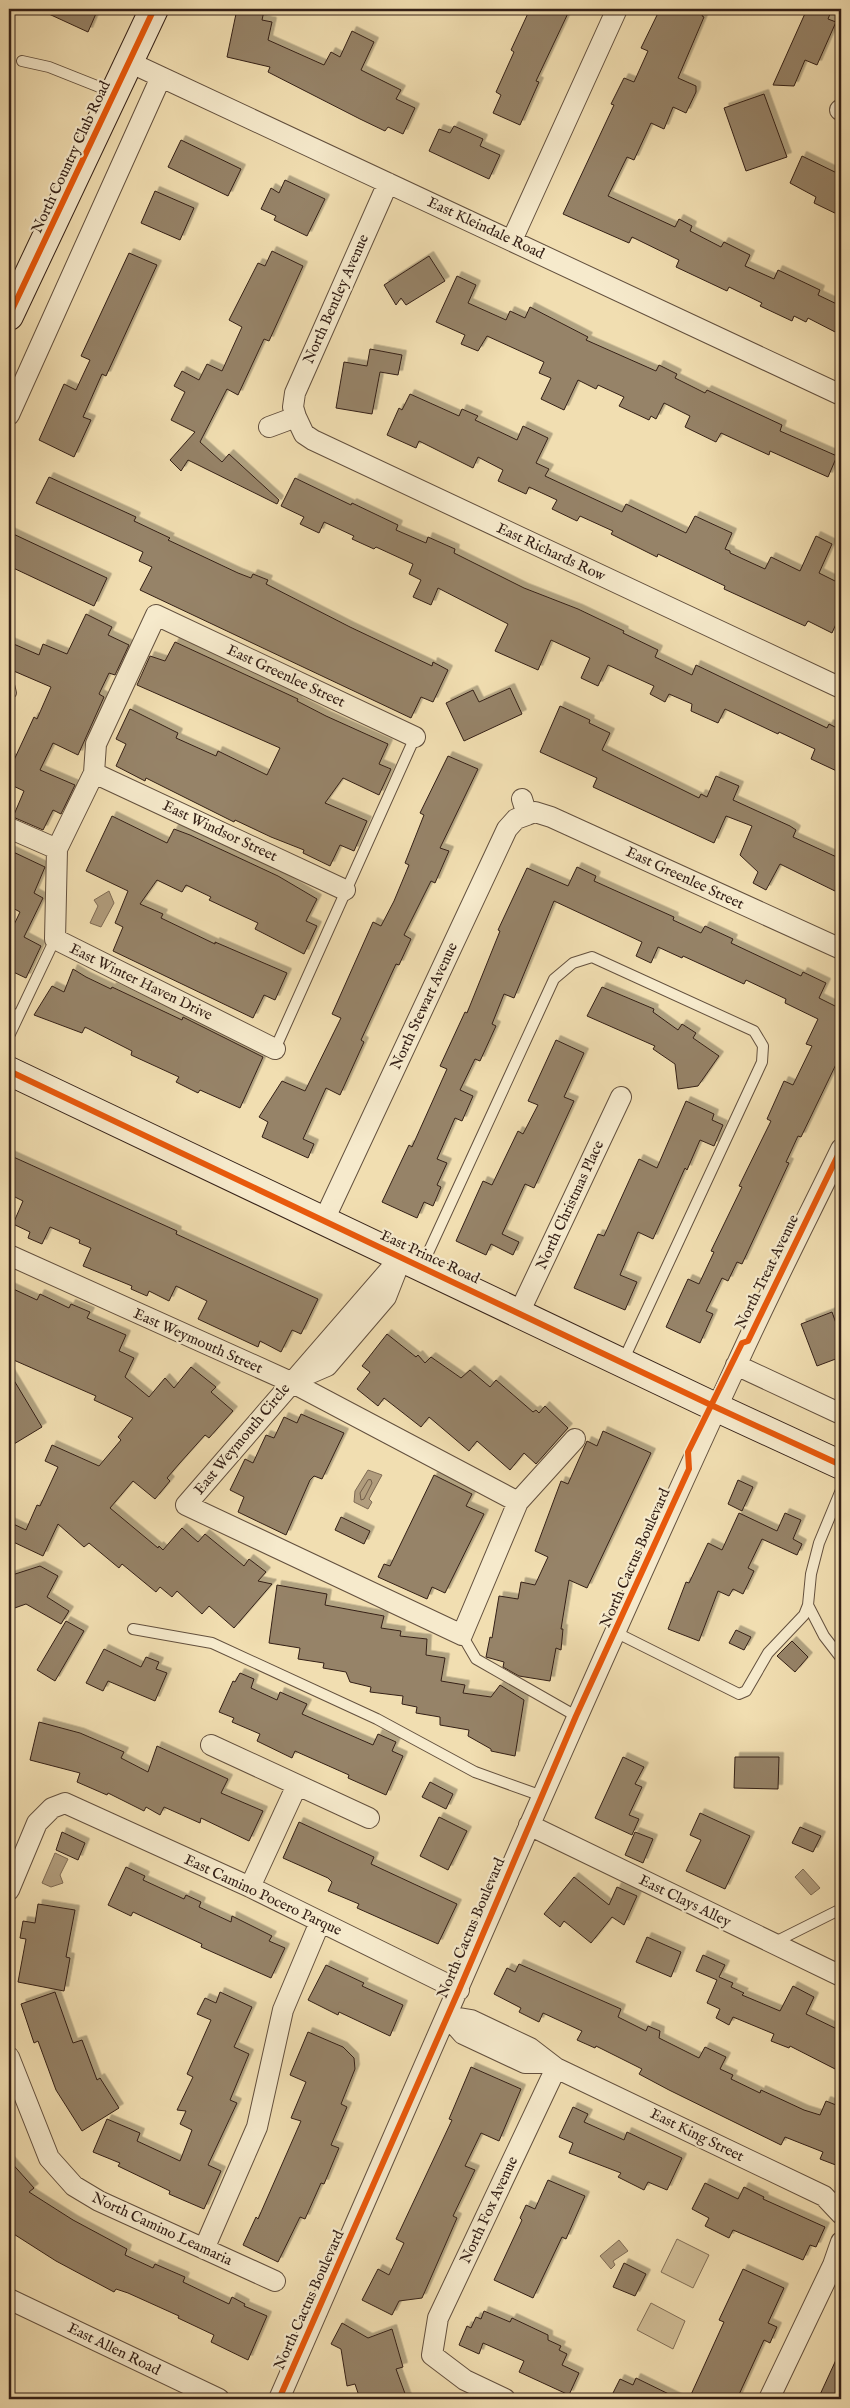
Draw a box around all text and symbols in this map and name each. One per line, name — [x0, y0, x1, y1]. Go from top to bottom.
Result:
street label: North Country Club Road — [27, 77, 115, 236]
street label: East Kleindale Road — [424, 193, 548, 264]
street label: North Bentley Avenue — [299, 231, 373, 367]
street label: East Richards Row — [494, 518, 609, 586]
street label: East Greenlee Street — [224, 640, 348, 712]
street label: East Windsor Street — [160, 796, 280, 866]
street label: East Greenlee Street — [623, 842, 747, 914]
street label: East Winter Haven Drive — [66, 939, 216, 1025]
street label: North Stewart Avenue — [386, 939, 462, 1073]
street label: North Christmas Place — [532, 1137, 608, 1273]
street label: North Treat Avenue — [731, 1211, 803, 1333]
street label: East Prince Road — [377, 1226, 484, 1289]
street label: East Weymouth Street — [130, 1304, 266, 1378]
street label: East Weymouth Circle — [190, 1379, 294, 1499]
street label: North Cactus Boulevard — [596, 1484, 675, 1631]
street label: East Camino Pocero Parque — [181, 1850, 345, 1940]
street label: North Cactus Boulevard — [433, 1854, 510, 2001]
street label: East Clays Alley — [636, 1870, 735, 1932]
street label: East King Street — [647, 2104, 747, 2166]
street label: North Fox Avenue — [456, 2153, 522, 2267]
street label: North Camino Leamaria — [89, 2188, 236, 2270]
street label: North Cactus Boulevard — [270, 2226, 349, 2373]
street label: East Allen Road — [64, 2318, 164, 2380]

